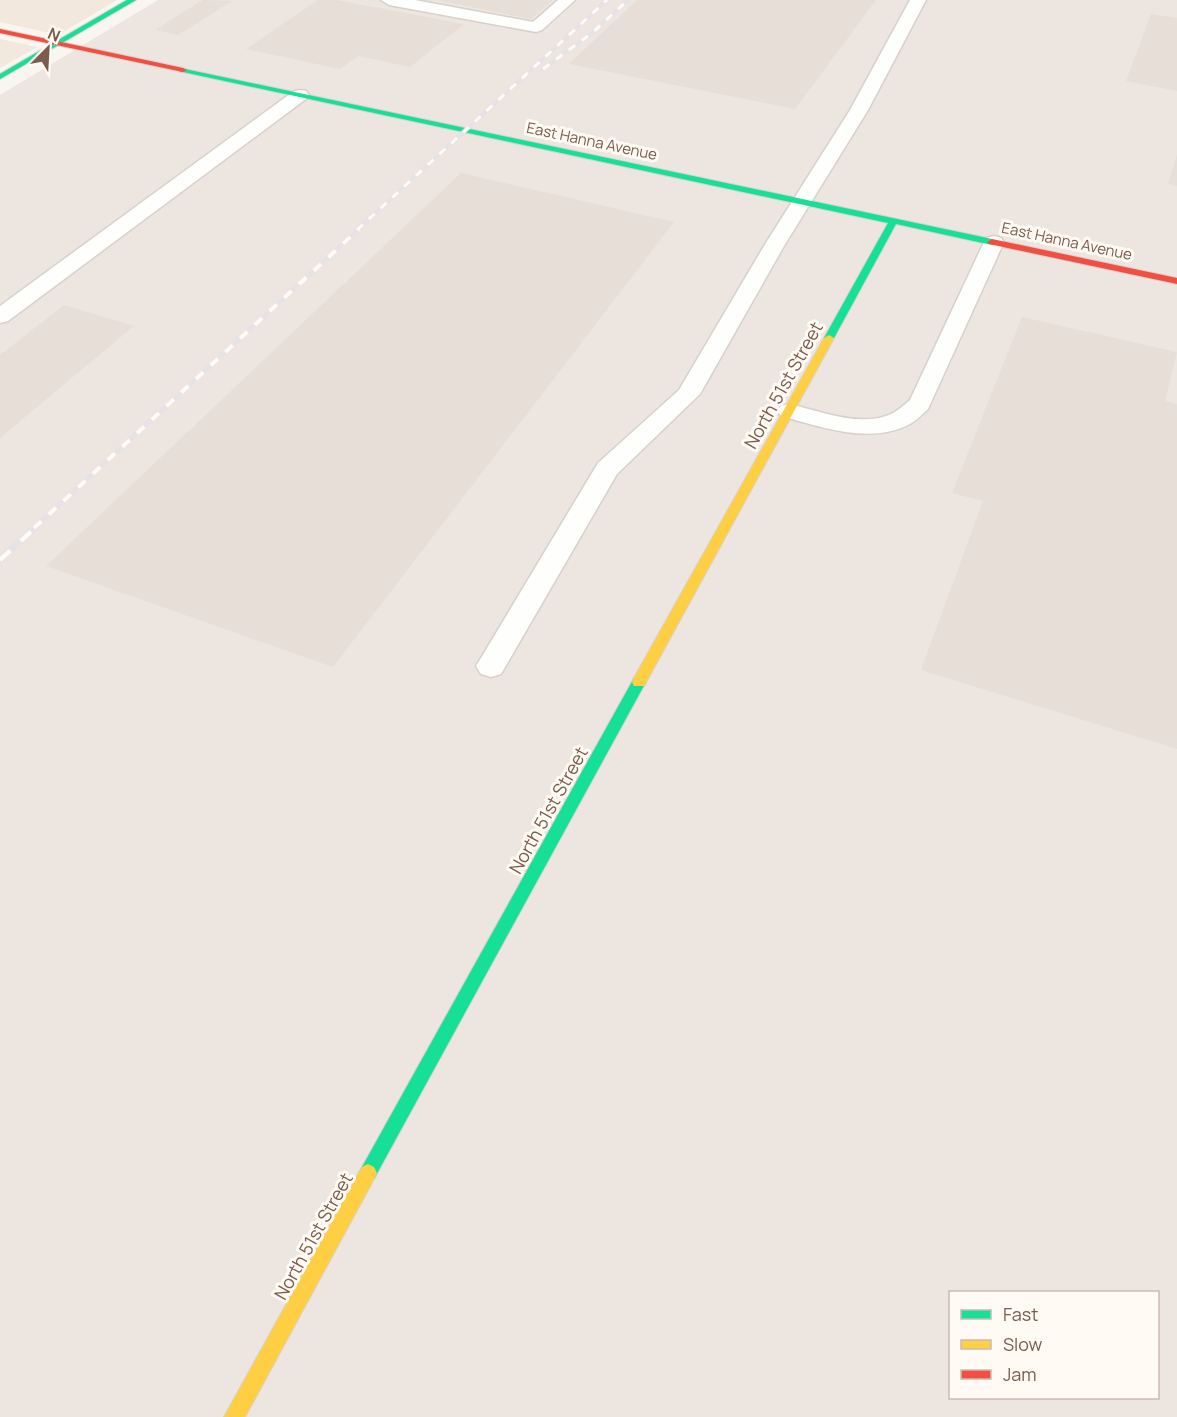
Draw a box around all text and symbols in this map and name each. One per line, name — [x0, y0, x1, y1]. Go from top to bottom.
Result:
north arrow — [18, 18, 78, 78]
text: N — [44, 22, 64, 47]
street label: East Hanna Avenue — [525, 117, 659, 165]
street label: East Hanna Avenue — [1000, 217, 1134, 265]
street label: North 51st Street — [738, 317, 828, 453]
street label: North 51st Street — [503, 742, 593, 878]
street label: North 51st Street — [268, 1168, 358, 1304]
legend — [949, 1291, 1159, 1399]
text: Fast — [1003, 1302, 1038, 1326]
text: Slow — [1003, 1332, 1043, 1356]
text: Jam — [1003, 1362, 1037, 1386]

